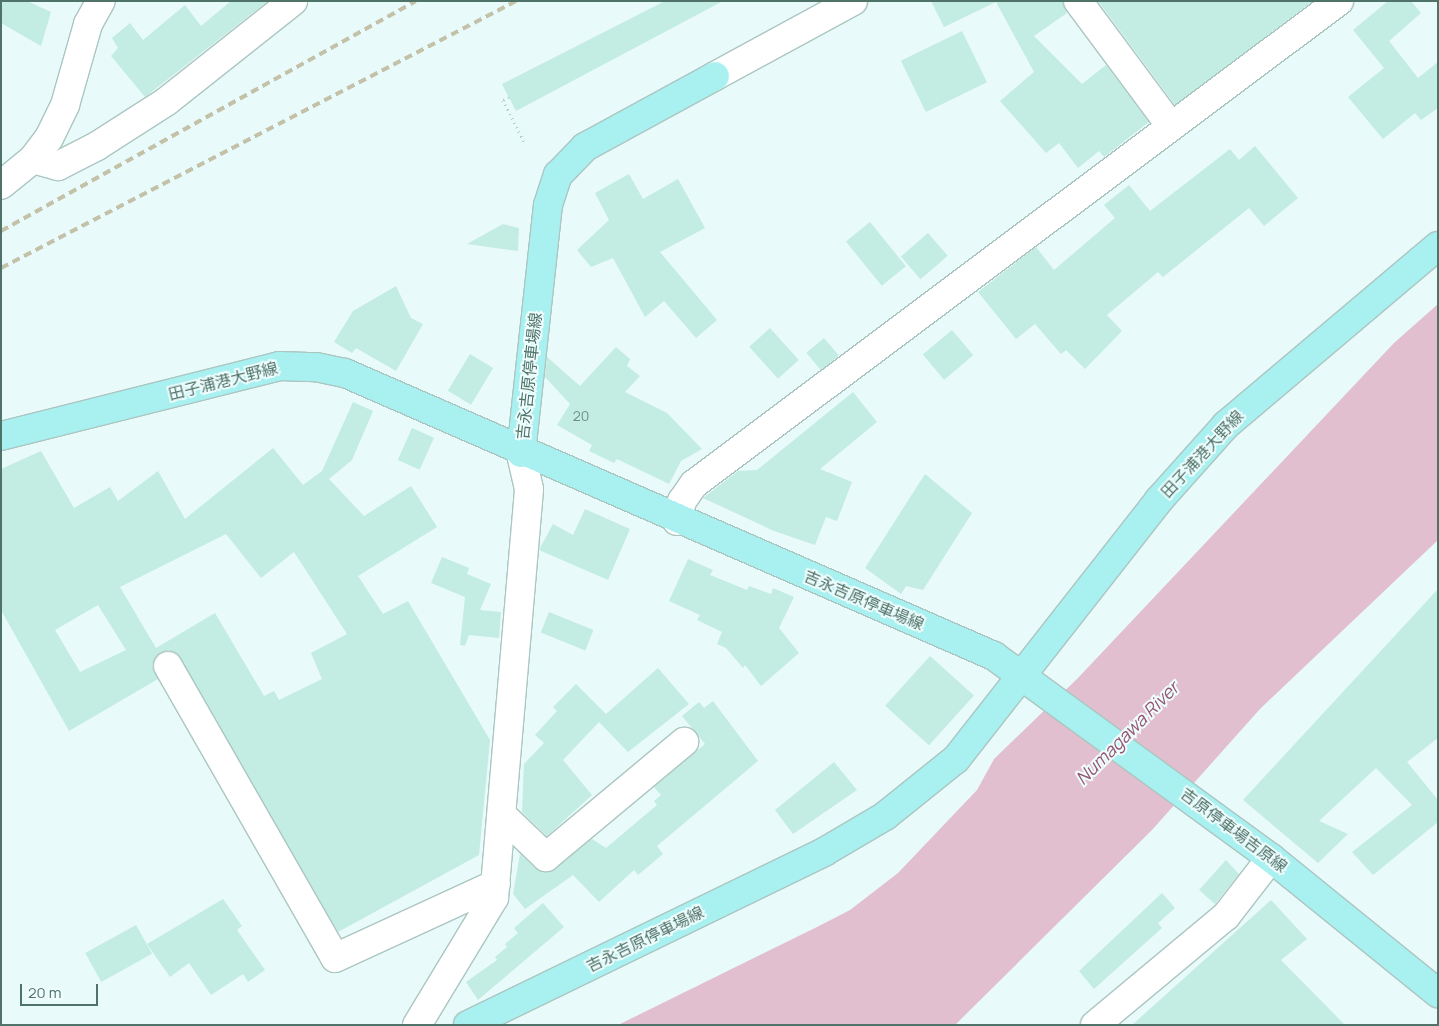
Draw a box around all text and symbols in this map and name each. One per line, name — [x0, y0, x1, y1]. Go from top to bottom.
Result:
street label: 吉永吉原停車場線 — [513, 311, 545, 441]
street label: 田子浦港大野線 — [166, 358, 280, 404]
street label: 田子浦港大野線 — [1157, 406, 1247, 502]
house number: 20 — [573, 408, 589, 424]
street label: 吉永吉原停車場線 — [801, 566, 927, 634]
water label: Numagawa River — [1071, 677, 1183, 789]
street label: 吉原停車場吉原線 — [1177, 784, 1291, 876]
street label: 吉永吉原停車場線 — [583, 902, 707, 976]
scale bar — [22, 974, 100, 1006]
text: 20 m — [28, 982, 61, 1003]

